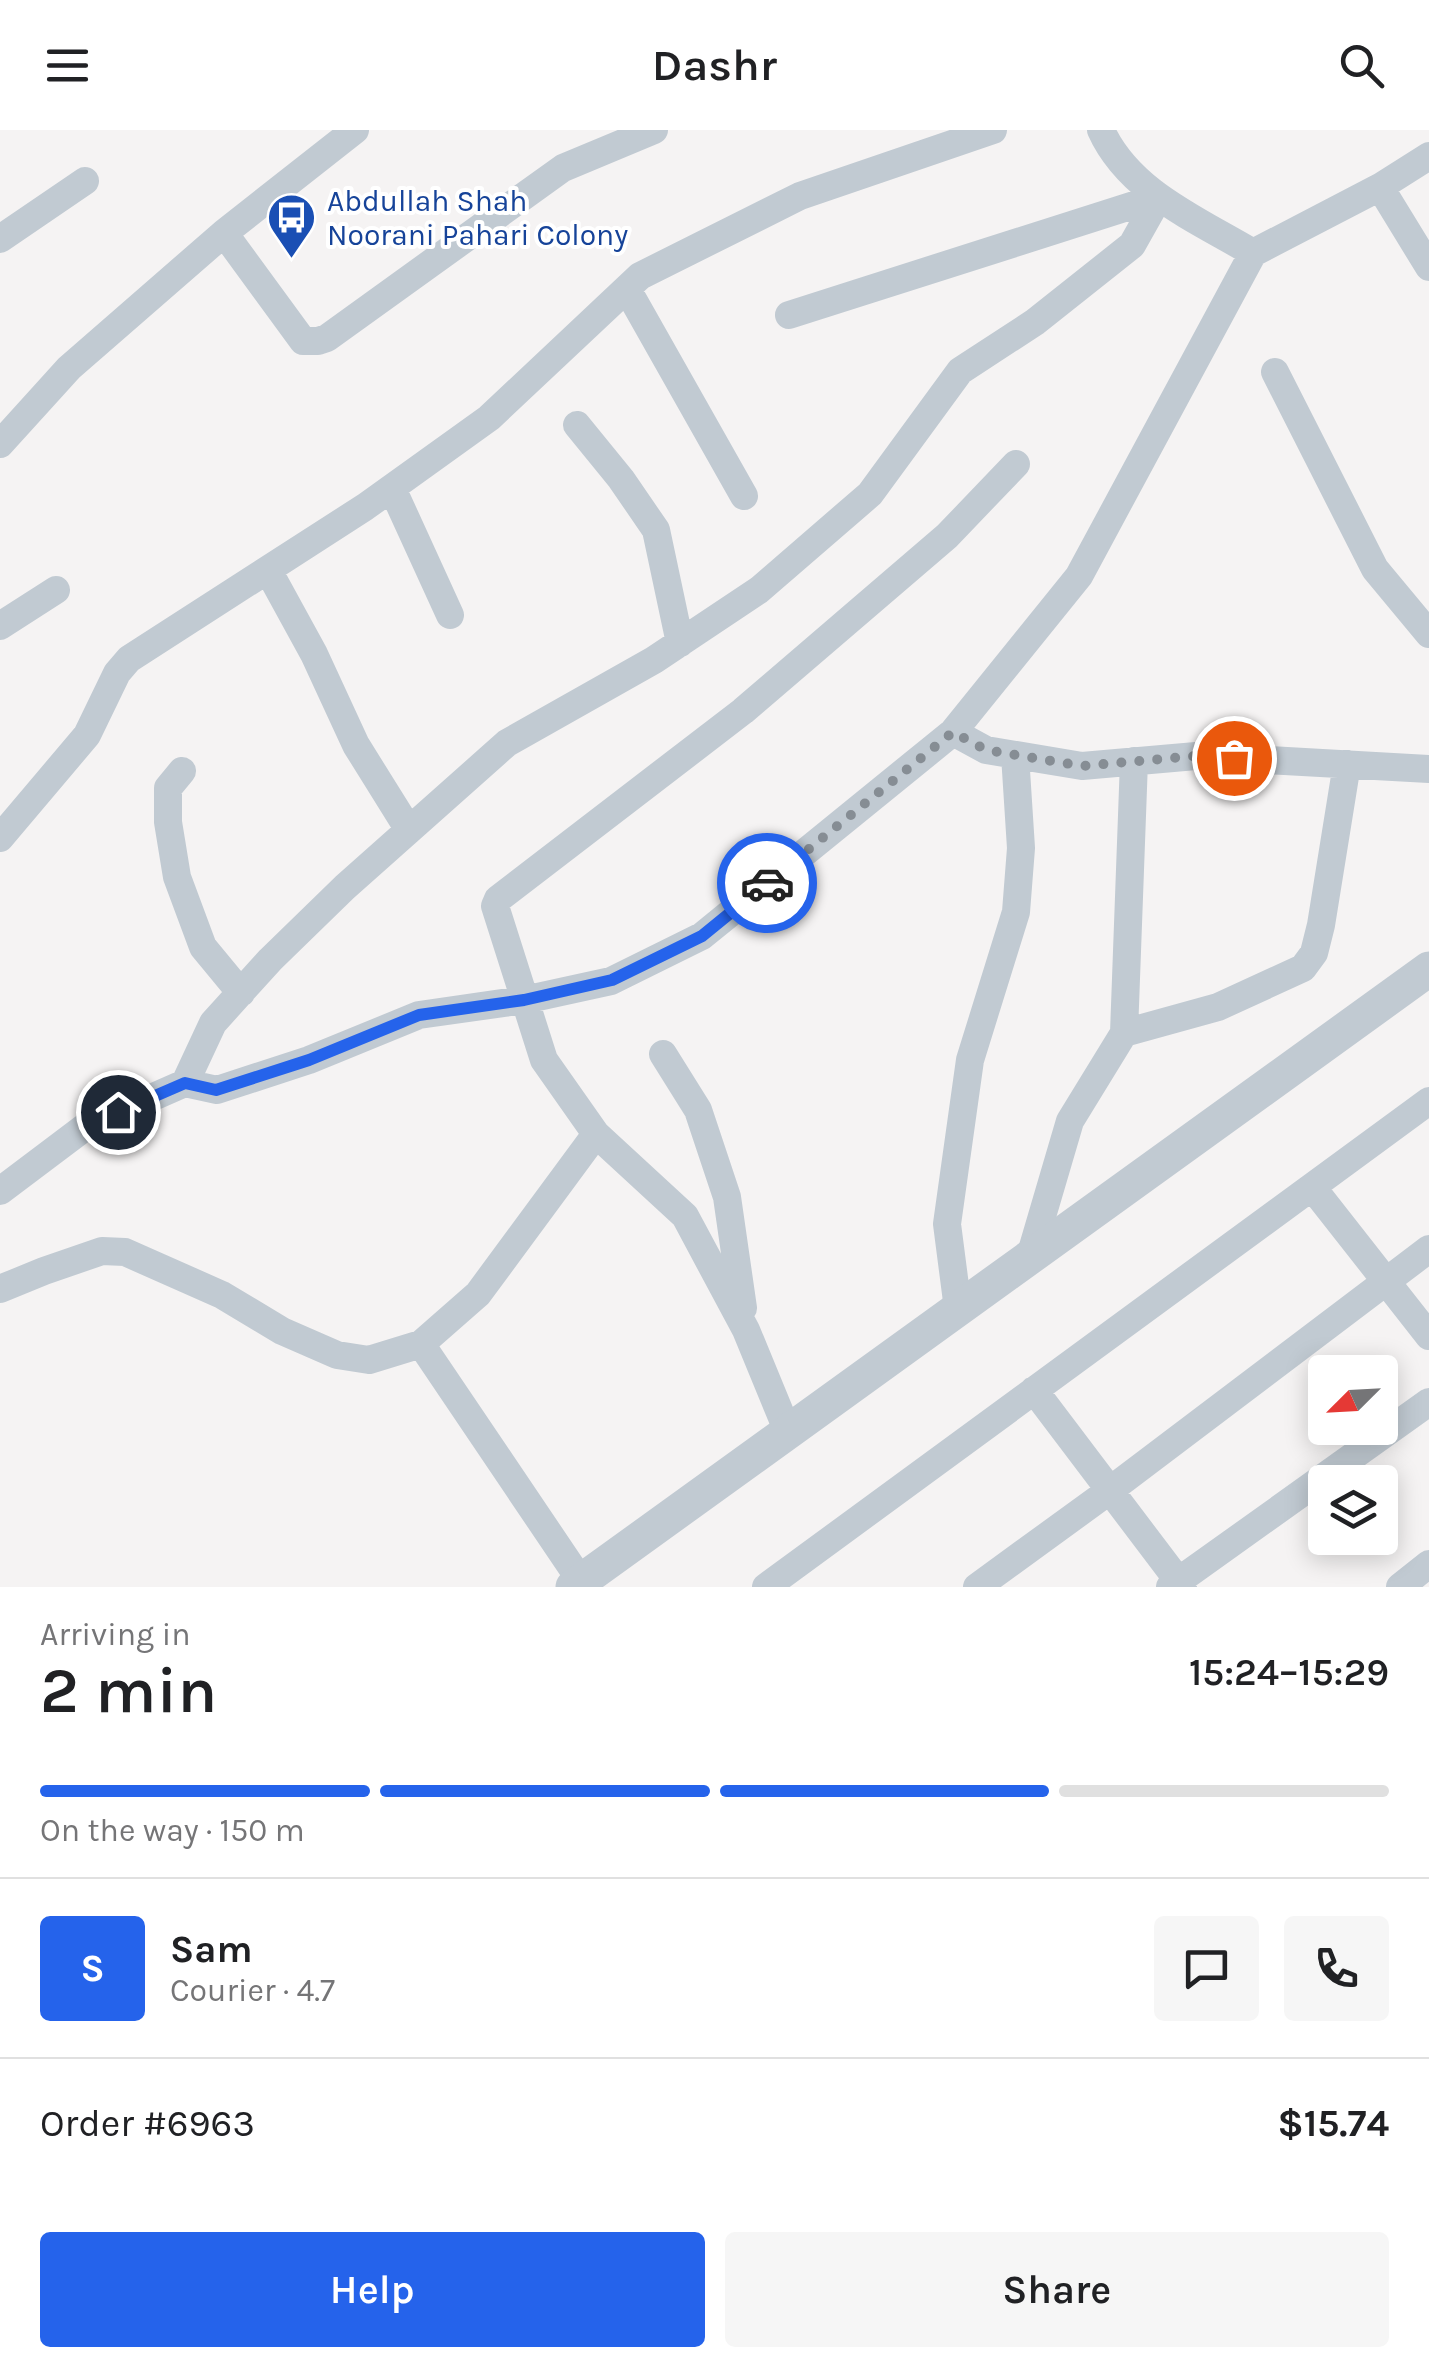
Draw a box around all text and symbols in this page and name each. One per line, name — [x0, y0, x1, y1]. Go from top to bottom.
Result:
icon: menu — [40, 38, 95, 93]
icon: search — [1334, 38, 1389, 93]
text: Dashr — [652, 39, 777, 91]
place label: Abdullah Shah Noorani Pahari Colony — [327, 183, 628, 253]
bus stop icon: Abdullah Shah Noorani Pahari Colony — [266, 192, 318, 260]
pin — [1192, 716, 1277, 801]
icon: bag — [1207, 731, 1262, 786]
courier — [717, 833, 817, 933]
icon: car — [740, 856, 795, 911]
pin — [76, 1070, 161, 1155]
icon: home — [91, 1085, 146, 1140]
north arrow — [1308, 1355, 1398, 1445]
map controls — [1308, 1355, 1398, 1555]
button: layers — [1308, 1465, 1398, 1555]
text: Arriving in — [40, 1616, 191, 1653]
text: 15:24–15:29 — [1189, 1650, 1389, 1695]
text: 2 min — [40, 1652, 217, 1728]
text: On the way · 150 m — [40, 1812, 305, 1849]
button: chat — [1154, 1916, 1259, 2021]
button: phone — [1284, 1916, 1389, 2021]
text: Sam — [170, 1927, 253, 1972]
text: S — [80, 1946, 105, 1991]
text: Courier · 4.7 — [170, 1972, 335, 2009]
text: Order #6963 — [40, 2101, 255, 2146]
text: $15.74 — [1277, 2101, 1389, 2146]
button: Help — [40, 2232, 705, 2347]
button: Share — [725, 2232, 1389, 2347]

